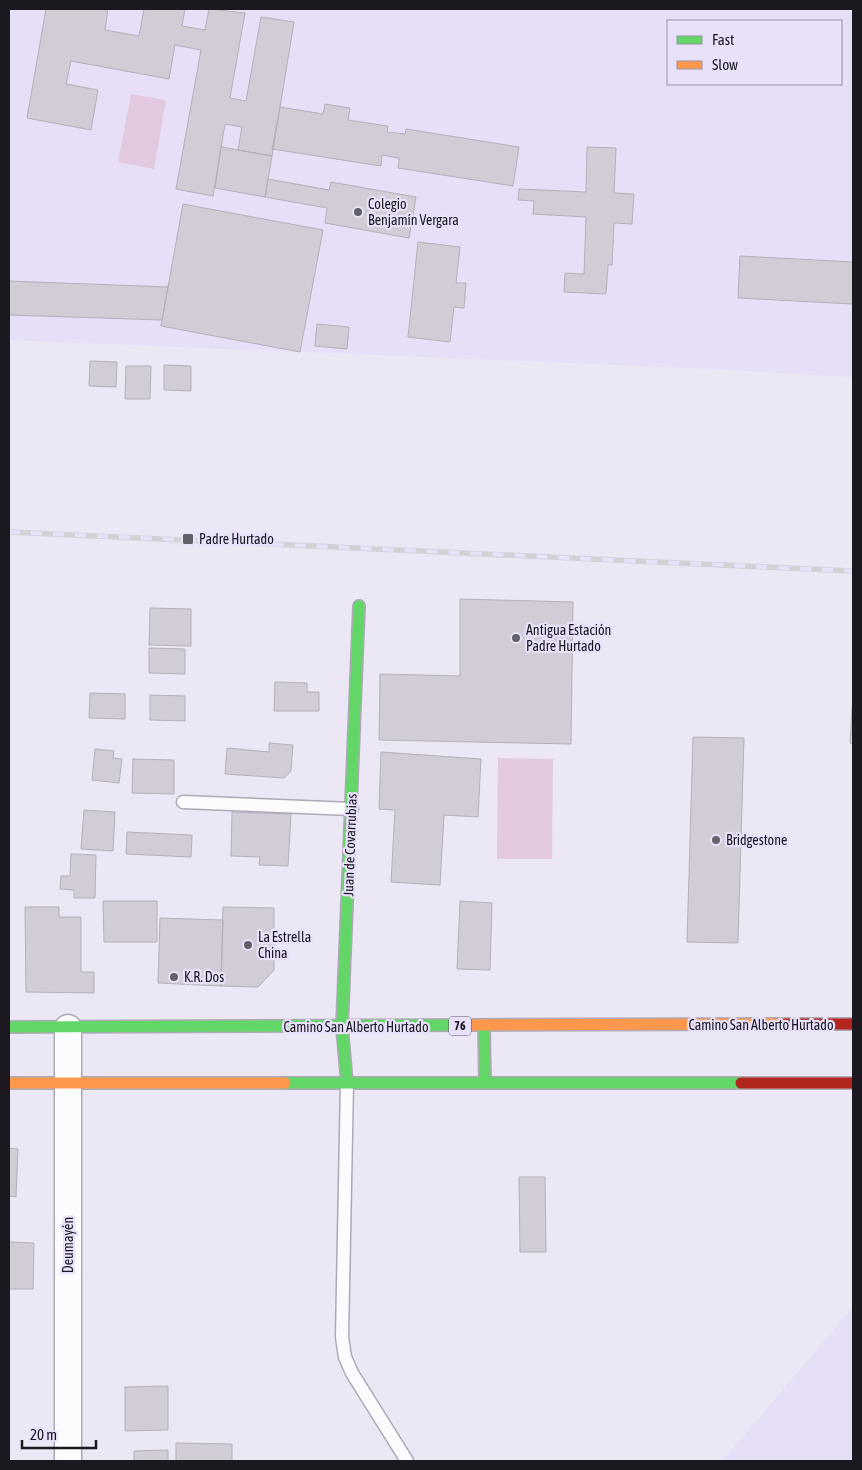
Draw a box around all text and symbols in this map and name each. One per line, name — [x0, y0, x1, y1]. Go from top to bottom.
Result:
legend — [667, 20, 842, 85]
text: Fast — [712, 31, 734, 48]
text: Slow — [712, 56, 738, 73]
place label: Colegio Benjamín Vergara — [368, 196, 459, 228]
marker: Colegio Benjamín Vergara — [352, 206, 364, 218]
place label: Padre Hurtado — [199, 531, 274, 547]
marker: Padre Hurtado — [181, 532, 195, 546]
place label: Antigua Estación Padre Hurtado — [526, 622, 611, 654]
marker: Antigua Estación Padre Hurtado — [510, 632, 522, 644]
street label: Juan de Covarrubias — [340, 793, 360, 897]
place label: Bridgestone — [726, 832, 787, 848]
marker: Bridgestone — [710, 834, 722, 846]
place label: La Estrella China — [258, 929, 311, 961]
marker: La Estrella China — [242, 939, 254, 951]
place label: K.R. Dos — [184, 969, 224, 985]
marker: K.R. Dos — [168, 971, 180, 983]
road number: 76 — [449, 1016, 471, 1036]
street label: Camino San Alberto Hurtado — [688, 1017, 834, 1033]
street label: Camino San Alberto Hurtado — [283, 1019, 429, 1035]
street label: Deumayén — [60, 1217, 76, 1273]
scale bar — [22, 1418, 96, 1450]
text: 20 m — [30, 1426, 57, 1443]

